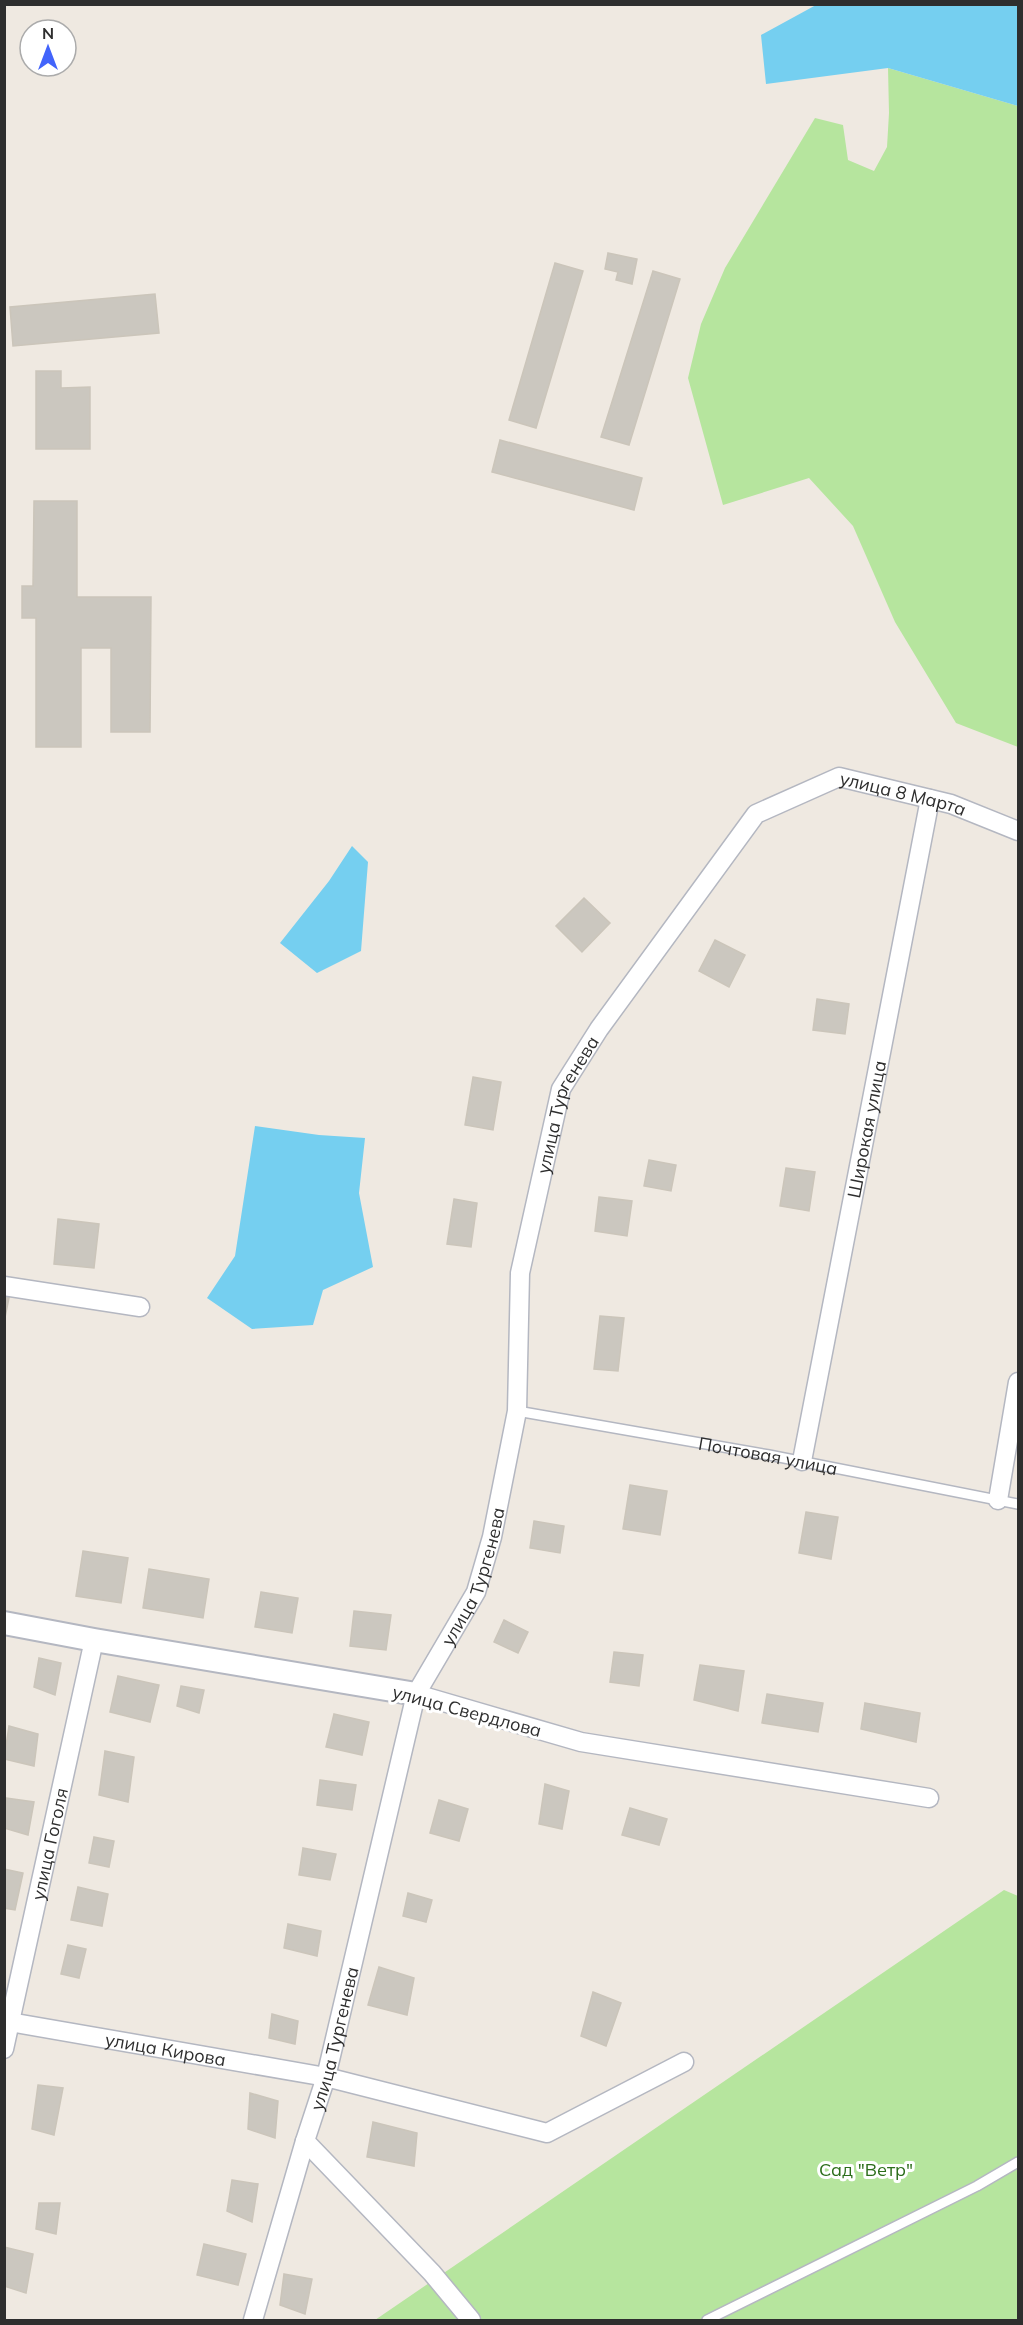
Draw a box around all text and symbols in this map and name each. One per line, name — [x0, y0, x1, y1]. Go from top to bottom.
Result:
north arrow — [18, 18, 78, 78]
text: N — [42, 23, 54, 43]
street label: улица 8 Марта — [838, 766, 970, 821]
street label: улица Тургенева — [531, 1031, 603, 1176]
street label: Широкая улица — [842, 1059, 891, 1200]
street label: Почтовая улица — [697, 1431, 840, 1480]
street label: улица Тургенева — [436, 1505, 509, 1650]
street label: улица Свердлова — [390, 1680, 544, 1742]
street label: улица Гоголя — [26, 1786, 73, 1902]
street label: улица Тургенева — [304, 1964, 363, 2113]
street label: улица Кирова — [103, 2027, 228, 2071]
park label: Сад "Ветр" — [819, 2158, 913, 2181]

